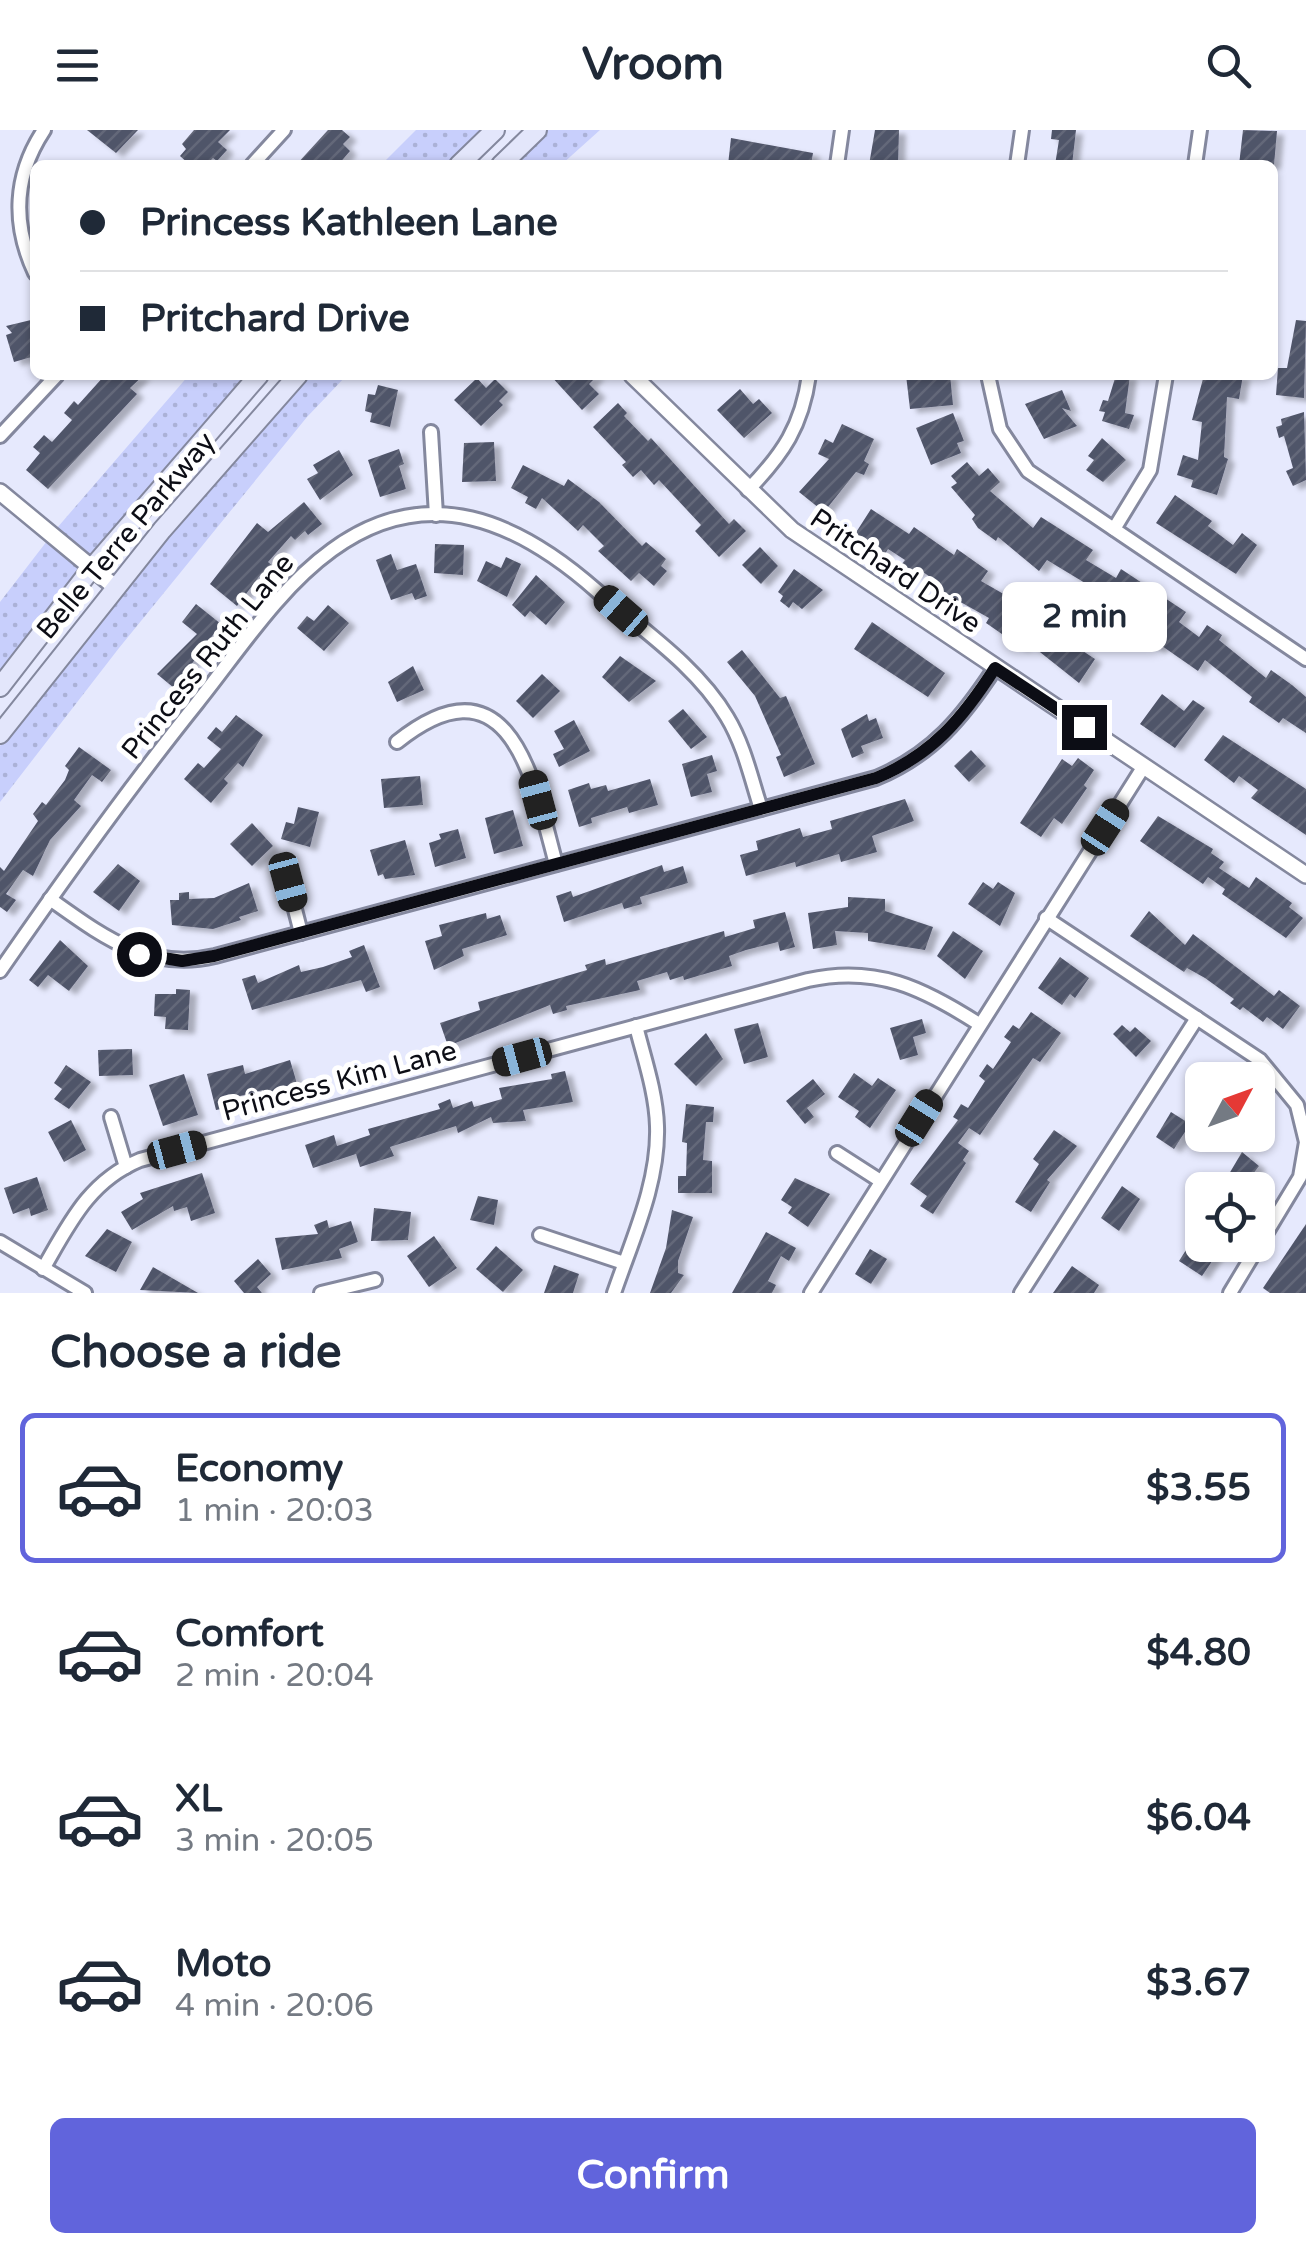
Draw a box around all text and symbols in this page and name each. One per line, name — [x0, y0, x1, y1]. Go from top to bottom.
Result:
icon: menu — [50, 38, 105, 93]
text: Vroom — [582, 38, 724, 92]
icon: search — [1201, 38, 1256, 93]
text: Princess Kathleen Lane — [140, 200, 558, 246]
text: Pritchard Drive — [140, 296, 410, 342]
street label: Belle Terre Parkway — [29, 425, 222, 646]
street label: Pritchard Drive — [804, 501, 987, 640]
street label: Princess Ruth Lane — [114, 547, 301, 766]
car — [589, 580, 653, 642]
callout: 2 min — [1002, 582, 1166, 652]
text: 2 min — [1042, 598, 1127, 636]
route end — [1062, 705, 1107, 750]
car — [516, 767, 560, 833]
car — [1076, 794, 1134, 860]
car — [266, 849, 310, 915]
route start — [117, 932, 162, 977]
street label: Princess Kim Lane — [218, 1033, 460, 1129]
car — [489, 1035, 555, 1079]
north arrow — [1185, 1062, 1275, 1152]
map controls — [1185, 1062, 1275, 1262]
car — [890, 1085, 948, 1151]
car — [144, 1128, 210, 1172]
button: locate — [1185, 1172, 1275, 1262]
text: Choose a ride — [50, 1326, 341, 1380]
icon: car — [55, 1443, 145, 1533]
text: Economy — [175, 1446, 343, 1492]
text: $3.55 — [1146, 1465, 1251, 1511]
text: 1 min · 20:03 — [175, 1492, 374, 1530]
icon: car — [55, 1608, 145, 1698]
text: Comfort — [175, 1611, 324, 1657]
text: $4.80 — [1146, 1630, 1251, 1676]
text: 2 min · 20:04 — [175, 1657, 374, 1695]
icon: car — [55, 1773, 145, 1863]
text: XL — [175, 1776, 222, 1822]
text: $6.04 — [1146, 1795, 1251, 1841]
text: 3 min · 20:05 — [175, 1822, 374, 1860]
icon: car — [55, 1938, 145, 2028]
text: Moto — [175, 1941, 271, 1987]
text: $3.67 — [1146, 1960, 1251, 2006]
text: 4 min · 20:06 — [175, 1987, 374, 2025]
button: Confirm — [50, 2118, 1256, 2233]

